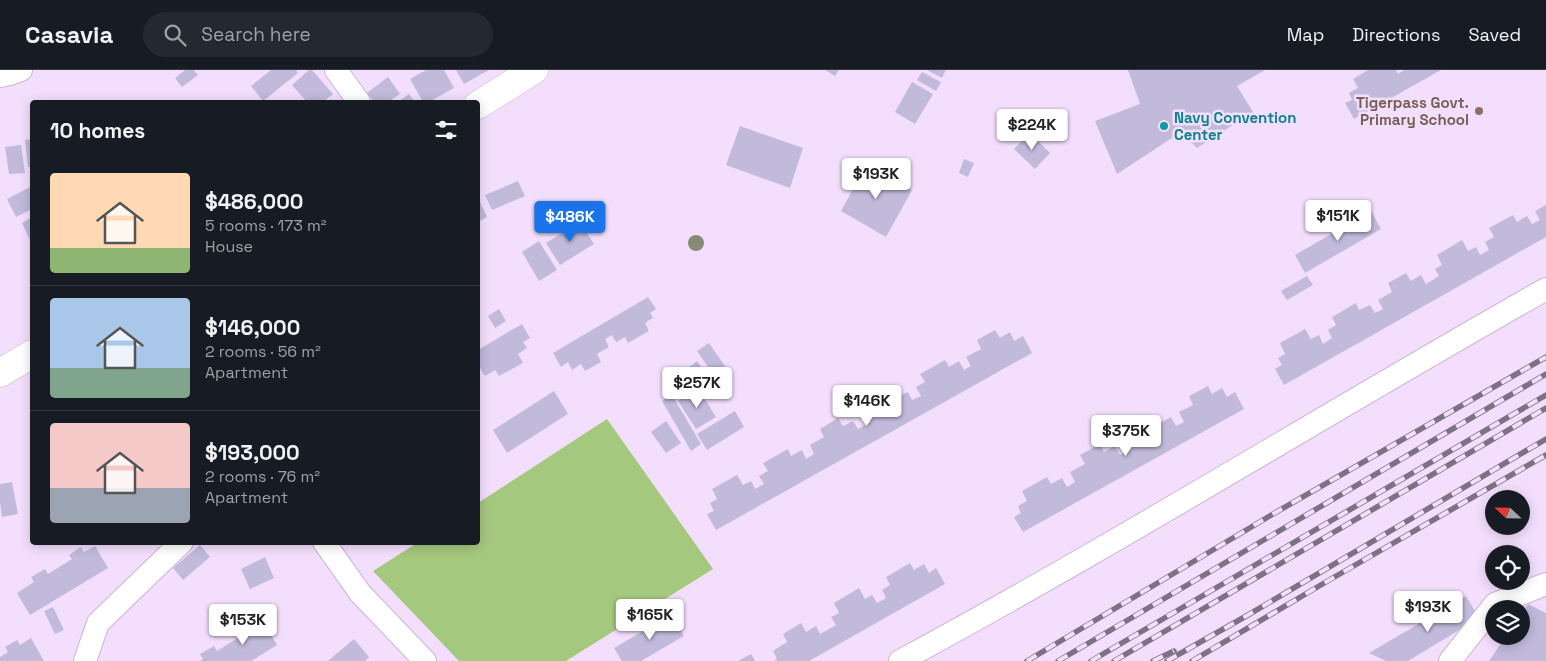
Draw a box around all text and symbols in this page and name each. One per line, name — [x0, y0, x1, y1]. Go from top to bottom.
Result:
search box — [143, 12, 493, 57]
text: Casavia — [25, 19, 113, 50]
icon: search — [161, 21, 189, 49]
text: Search here — [201, 22, 311, 47]
text: Map — [1287, 23, 1324, 46]
text: Directions — [1352, 23, 1441, 46]
text: Saved — [1469, 23, 1521, 46]
place label: Tigerpass Govt. Primary School — [1356, 93, 1469, 129]
marker: Tigerpass Govt. Primary School — [1473, 105, 1485, 117]
pin: $224K — [997, 108, 1067, 151]
place label: Navy Convention Center — [1174, 108, 1296, 144]
text: $224K — [1008, 114, 1056, 135]
icon: filters — [432, 116, 460, 144]
text: 10 homes — [50, 117, 145, 144]
marker: Navy Convention Center — [1158, 120, 1170, 132]
pin: $193K — [841, 158, 911, 200]
text: $193K — [853, 163, 899, 184]
text: $486,000 — [205, 188, 303, 215]
icon: home — [90, 193, 150, 253]
pin: $486K — [535, 200, 605, 243]
pin: $151K — [1303, 200, 1373, 242]
text: $151K — [1316, 205, 1360, 226]
text: $486K — [545, 206, 595, 227]
text: 5 rooms · 173 m² — [205, 215, 327, 236]
text: House — [205, 236, 253, 257]
text: $146,000 — [205, 314, 300, 341]
icon: home — [90, 318, 150, 378]
text: 2 rooms · 56 m² — [205, 341, 321, 362]
text: Apartment — [205, 362, 288, 383]
pin: $257K — [662, 366, 732, 409]
text: $257K — [673, 372, 721, 393]
pin: $146K — [832, 384, 902, 427]
text: $146K — [843, 390, 891, 411]
pin: $375K — [1091, 414, 1161, 457]
text: $375K — [1102, 420, 1150, 441]
text: $193,000 — [205, 439, 300, 466]
icon: home — [90, 443, 150, 503]
text: 2 rooms · 76 m² — [205, 466, 320, 487]
text: Apartment — [205, 487, 288, 508]
north arrow — [1485, 490, 1530, 535]
map controls — [1485, 490, 1530, 645]
button: locate — [1485, 545, 1530, 590]
pin: $193K — [1393, 590, 1463, 633]
text: $193K — [1405, 596, 1451, 617]
pin: $165K — [615, 598, 685, 641]
button: layers — [1485, 600, 1530, 645]
pin: $153K — [208, 604, 278, 646]
text: $165K — [627, 604, 673, 625]
text: $153K — [220, 609, 266, 630]

